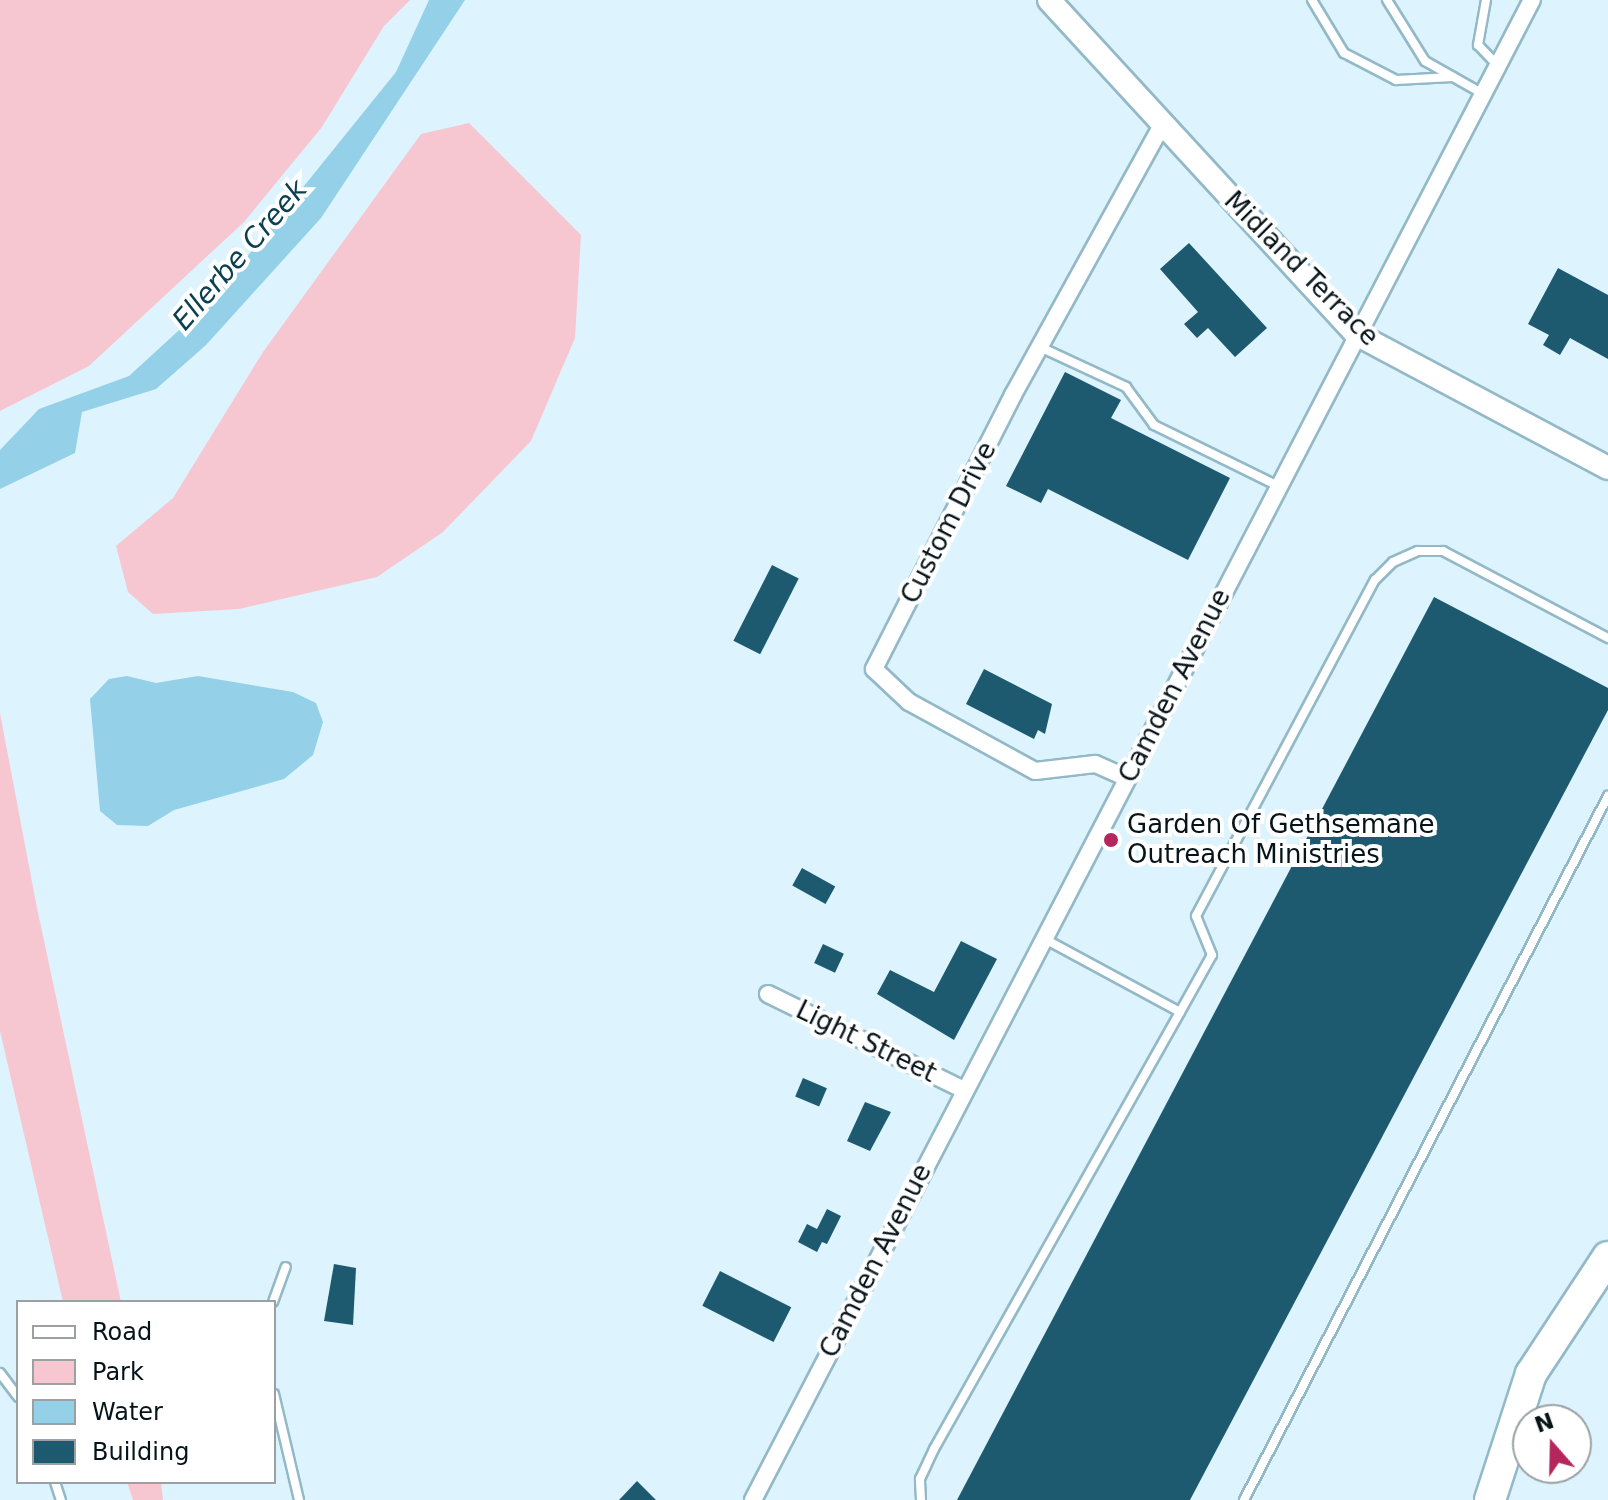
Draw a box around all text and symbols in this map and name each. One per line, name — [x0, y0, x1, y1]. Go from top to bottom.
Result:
water label: Ellerbe Creek — [166, 173, 314, 337]
street label: Midland Terrace — [1217, 185, 1385, 353]
street label: Custom Drive — [895, 437, 1003, 609]
street label: Camden Avenue — [1113, 584, 1237, 788]
place label: Garden Of Gethsemane Outreach Ministries — [1127, 809, 1435, 870]
marker: Garden Of Gethsemane Outreach Ministries — [1102, 831, 1120, 849]
street label: Light Street — [791, 995, 941, 1089]
street label: Camden Avenue — [814, 1159, 938, 1363]
legend — [16, 1300, 276, 1484]
text: Road — [92, 1318, 152, 1346]
text: Park — [92, 1358, 144, 1386]
text: Water — [92, 1398, 163, 1426]
north arrow — [1512, 1404, 1592, 1484]
text: N — [1531, 1408, 1557, 1438]
text: Building — [92, 1438, 189, 1466]

